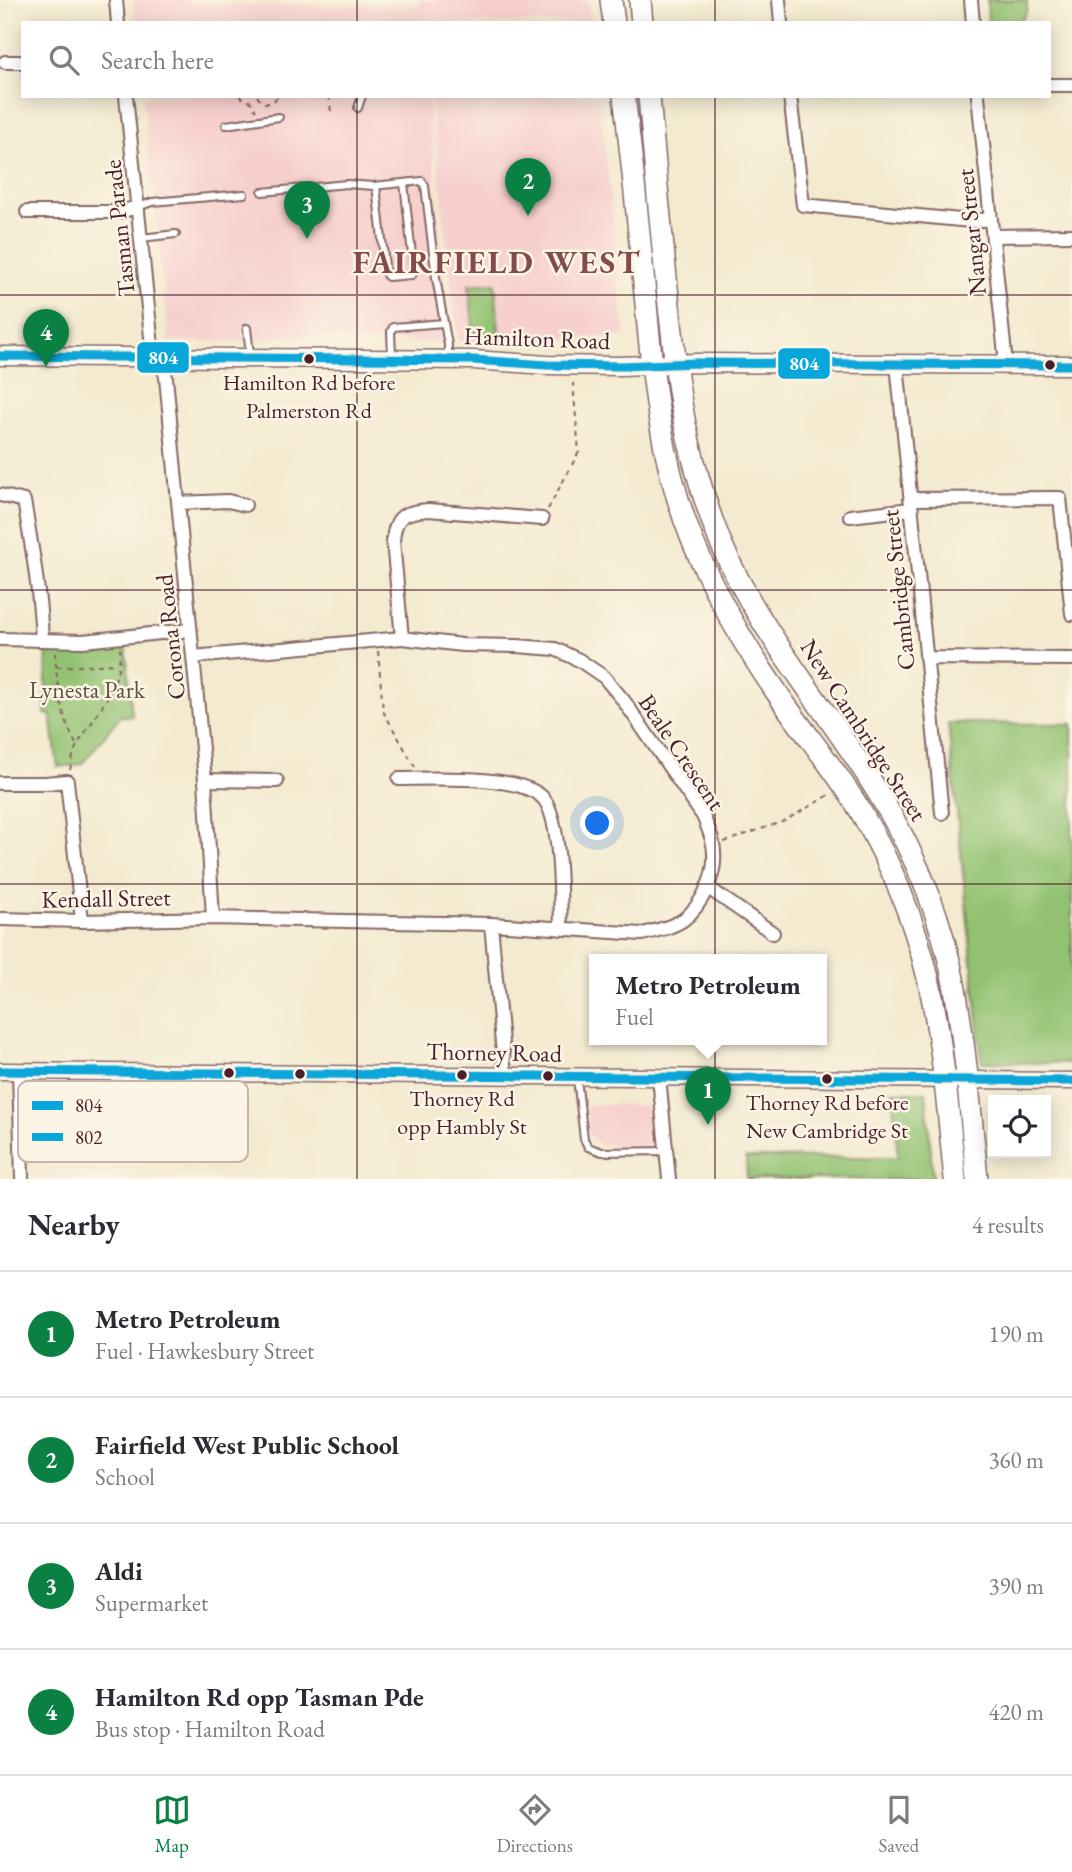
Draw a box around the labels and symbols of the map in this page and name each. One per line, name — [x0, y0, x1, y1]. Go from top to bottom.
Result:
street label: Tasman Parade — [96, 158, 142, 298]
pin: 2 — [505, 158, 551, 216]
street label: Nangar Street — [949, 167, 993, 297]
pin: 3 — [284, 181, 330, 239]
district label: FAIRFIELD WEST — [352, 241, 642, 283]
pin: 4 — [23, 309, 69, 367]
street label: Hamilton Road — [463, 320, 612, 356]
line badge: 804 — [136, 341, 190, 374]
text: 804 — [148, 345, 179, 370]
line badge: 804 — [777, 347, 831, 380]
text: 804 — [789, 351, 820, 376]
marker: Hamilton Rd before Palmerston Rd — [302, 352, 316, 366]
unlabelled marker — [1043, 358, 1057, 372]
place label: Hamilton Rd before Palmerston Rd — [223, 368, 396, 425]
street label: Cambridge Street — [874, 508, 922, 672]
street label: Corona Road — [148, 572, 192, 701]
street label: New Cambridge Street — [794, 633, 935, 827]
park label: Lynesta Park — [29, 674, 146, 705]
street label: Beale Crescent — [632, 688, 733, 817]
your location — [580, 806, 614, 840]
street label: Kendall Street — [41, 881, 171, 915]
street label: Thorney Road — [426, 1035, 563, 1069]
unlabelled marker — [222, 1066, 236, 1080]
unlabelled marker — [293, 1067, 307, 1081]
pin: 1 — [685, 1067, 731, 1125]
marker: Thorney Rd opp Hambly St — [455, 1068, 469, 1082]
unlabelled marker — [541, 1069, 555, 1083]
marker: Thorney Rd before New Cambridge St — [820, 1072, 834, 1086]
legend — [18, 1081, 248, 1162]
place label: Thorney Rd opp Hambly St — [397, 1084, 527, 1141]
place label: Thorney Rd before New Cambridge St — [746, 1088, 909, 1145]
text: 804 — [75, 1093, 103, 1118]
text: 802 — [75, 1125, 102, 1150]

